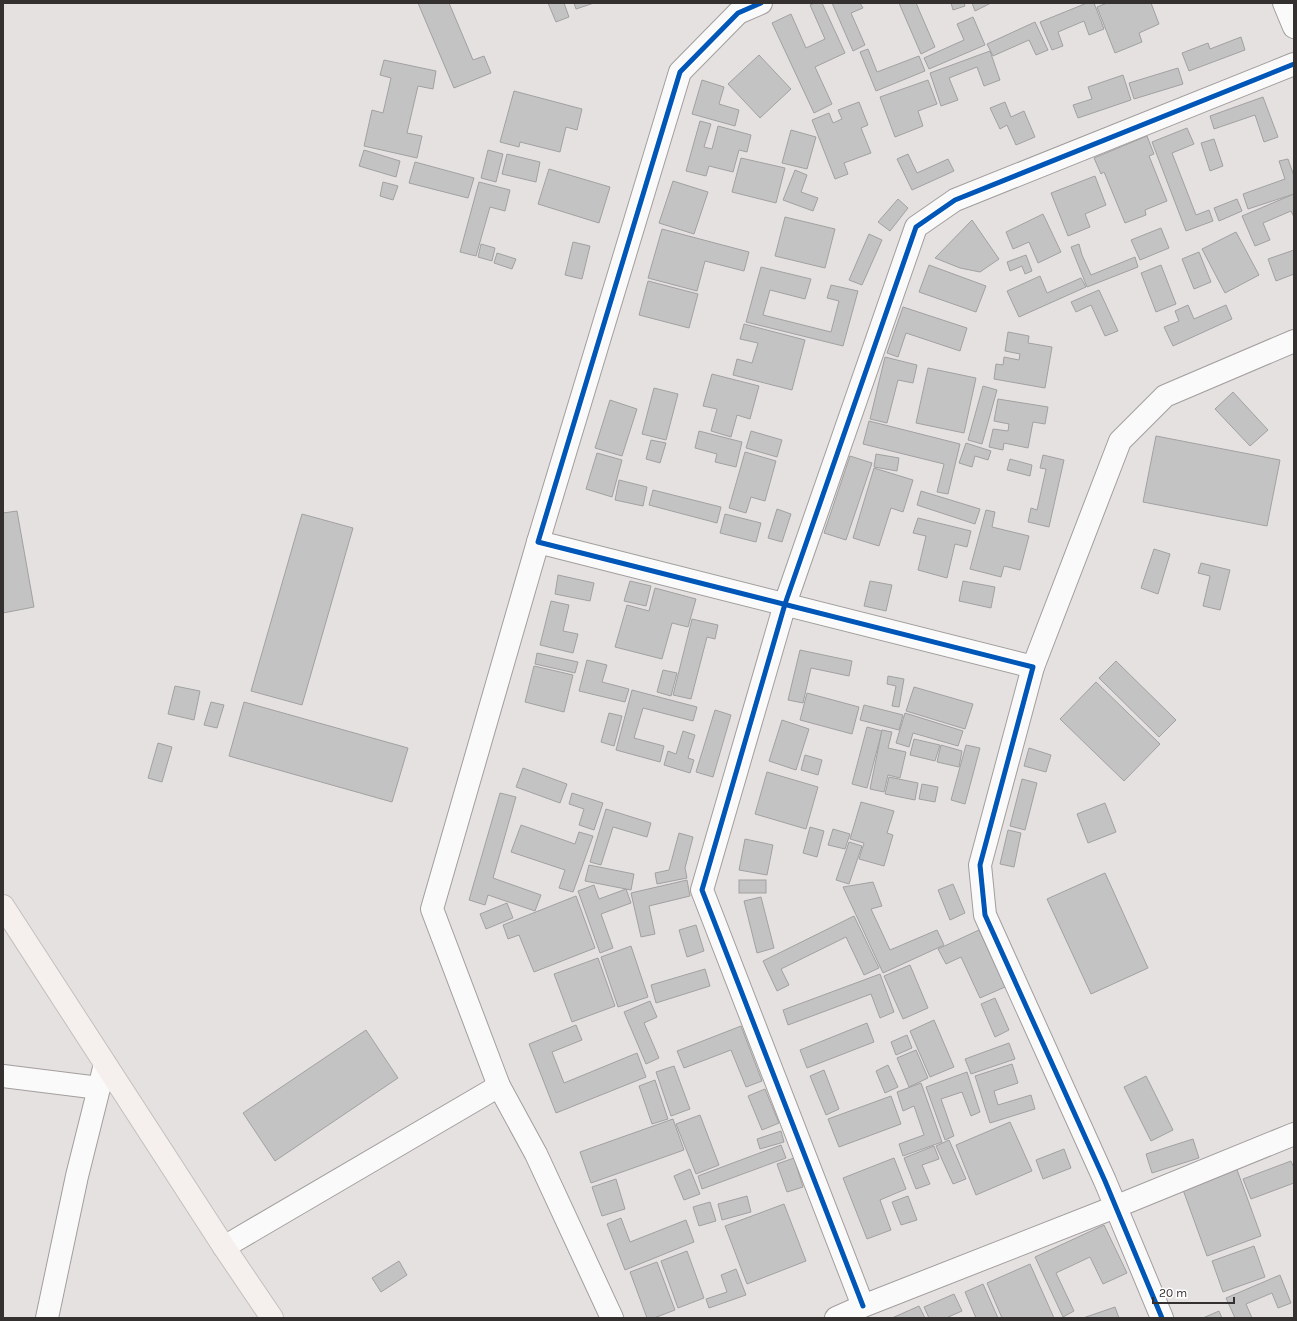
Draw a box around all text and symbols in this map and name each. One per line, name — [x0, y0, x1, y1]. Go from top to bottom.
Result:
scale bar — [1153, 1279, 1234, 1305]
text: 20 m — [1159, 1286, 1187, 1300]

